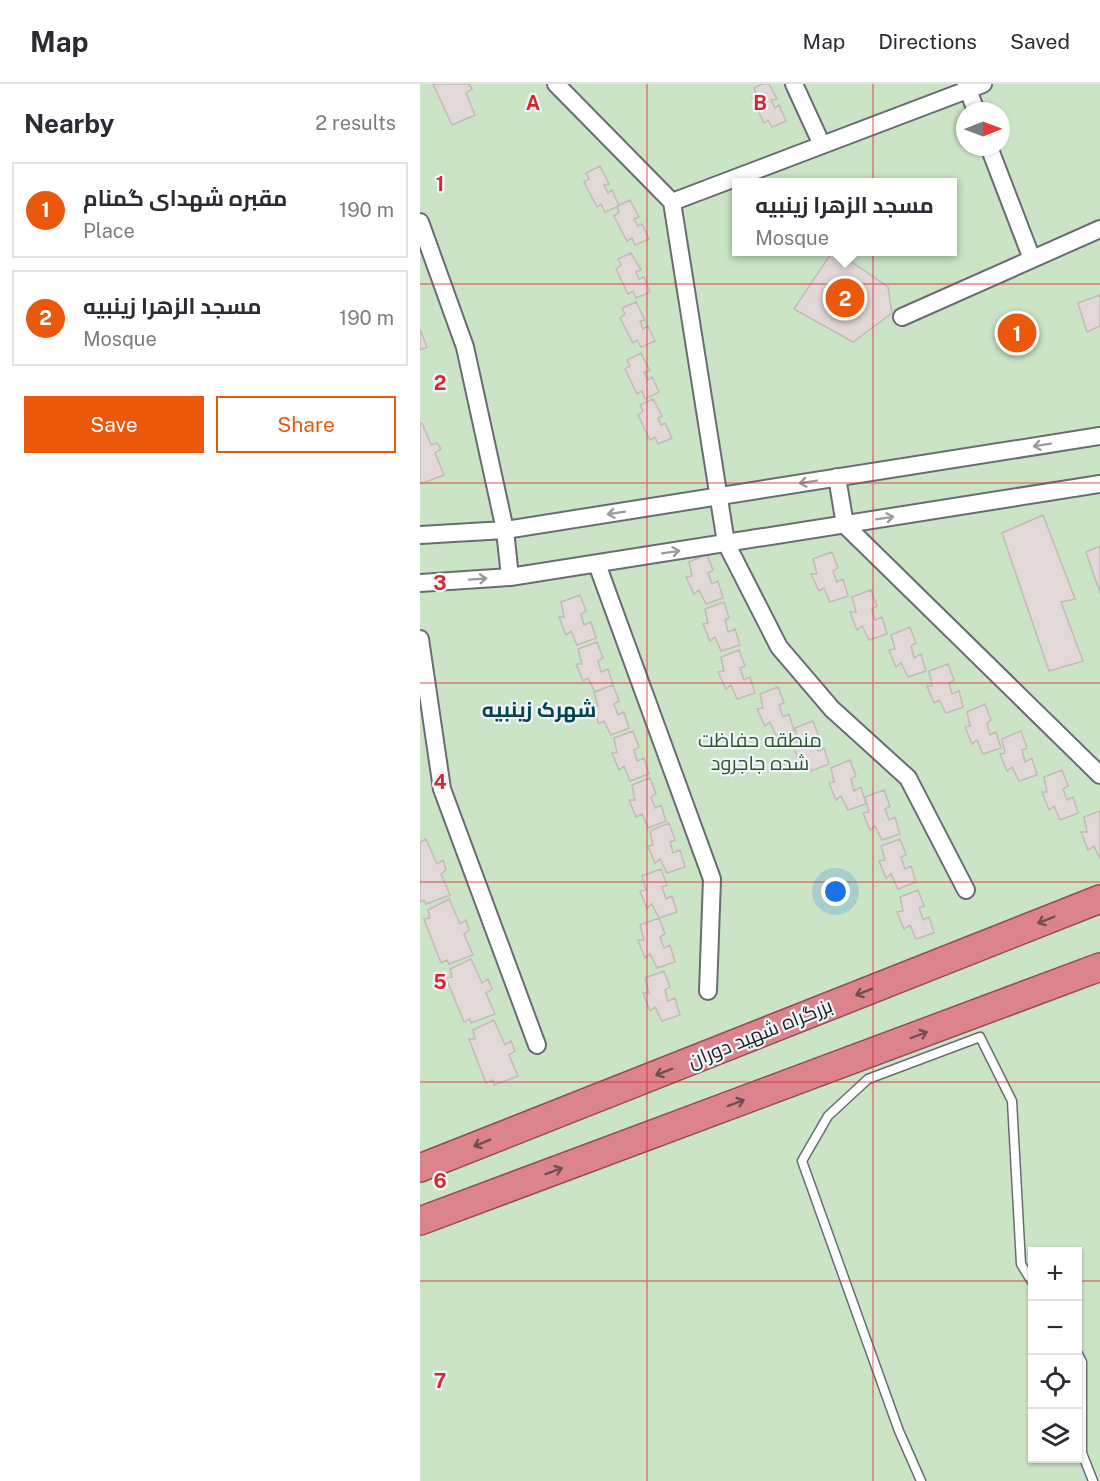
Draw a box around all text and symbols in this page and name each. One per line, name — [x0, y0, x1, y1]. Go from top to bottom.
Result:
text: Map — [30, 25, 89, 58]
text: Map — [803, 29, 845, 54]
text: Directions — [878, 29, 977, 54]
text: Saved — [1010, 29, 1070, 54]
text: A — [526, 91, 540, 115]
text: B — [753, 91, 767, 115]
north arrow — [956, 102, 1010, 156]
text: Nearby — [24, 108, 114, 139]
text: 2 results — [315, 111, 396, 135]
text: 1 — [436, 172, 444, 196]
popup — [732, 178, 957, 256]
text: مقبره شهدای گمنام — [83, 185, 287, 211]
text: مسجد الزهرا زینبیه — [755, 192, 934, 218]
text: 1 — [41, 198, 50, 222]
text: 190 m — [339, 198, 394, 222]
text: Place — [83, 219, 135, 243]
text: Mosque — [755, 226, 829, 250]
pin: 2 — [826, 276, 864, 320]
text: مسجد الزهرا زینبیه — [83, 293, 262, 319]
text: 2 — [39, 306, 52, 330]
text: 190 m — [339, 306, 394, 330]
pin: 1 — [998, 310, 1036, 356]
text: Mosque — [83, 327, 157, 351]
text: 2 — [434, 371, 446, 395]
button: Save — [24, 396, 204, 453]
button: Share — [216, 396, 396, 453]
one-way arrow — [1033, 440, 1053, 451]
one-way arrow — [799, 477, 818, 488]
one-way arrow — [606, 507, 626, 518]
one-way arrow — [874, 513, 894, 524]
one-way arrow — [661, 546, 681, 557]
text: 3 — [433, 571, 447, 595]
one-way arrow — [468, 574, 488, 585]
district label: شهرک زینبیه — [482, 697, 596, 723]
park label: منطقه حفاظت شده جاجرود — [698, 728, 822, 775]
text: 4 — [433, 770, 447, 794]
your location — [821, 877, 850, 906]
one-way arrow — [1037, 915, 1055, 926]
text: 5 — [433, 970, 447, 994]
one-way arrow — [856, 987, 874, 998]
street label: بزرگراه شهید دوران — [684, 993, 836, 1074]
one-way arrow — [909, 1028, 928, 1039]
one-way arrow — [655, 1067, 673, 1078]
one-way arrow — [726, 1096, 745, 1107]
one-way arrow — [474, 1139, 492, 1150]
one-way arrow — [544, 1165, 562, 1176]
text: 6 — [433, 1169, 447, 1193]
map controls — [1028, 1247, 1082, 1463]
button: + — [1028, 1247, 1082, 1301]
button: − — [1028, 1301, 1082, 1355]
button: locate — [1028, 1355, 1082, 1409]
text: 7 — [434, 1369, 446, 1393]
button: layers — [1028, 1409, 1082, 1463]

